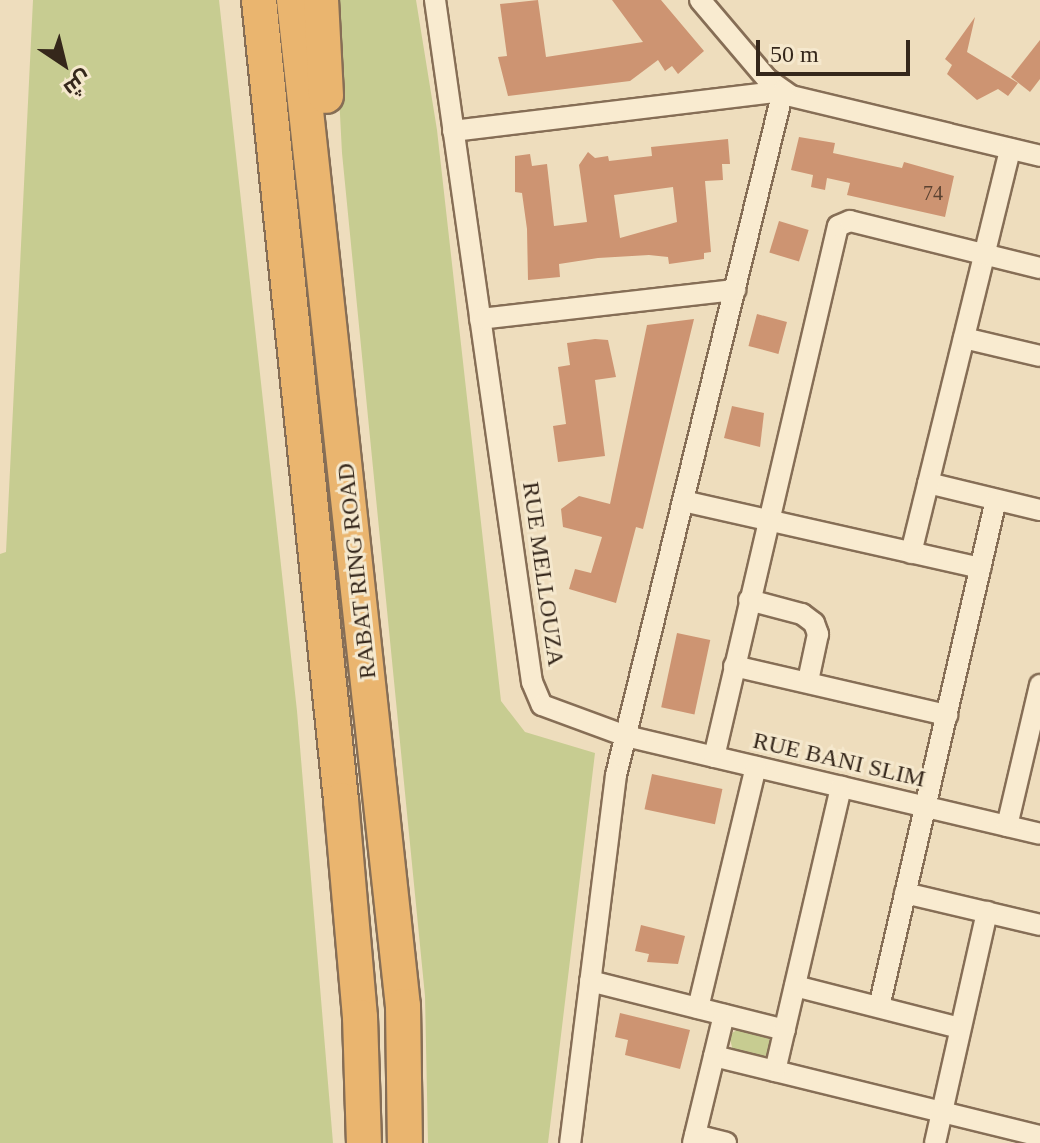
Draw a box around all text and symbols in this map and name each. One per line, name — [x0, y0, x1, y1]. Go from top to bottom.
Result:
north arrow — [24, 24, 104, 104]
scale bar — [760, 24, 914, 74]
text: 50 m — [770, 41, 819, 67]
text: ش — [59, 66, 97, 102]
house number: 74 — [923, 181, 943, 205]
street label: RABAT RING ROAD — [331, 461, 383, 681]
street label: RUE MELLOUZA — [516, 480, 570, 668]
street label: RUE BANI SLIM — [750, 726, 928, 794]

